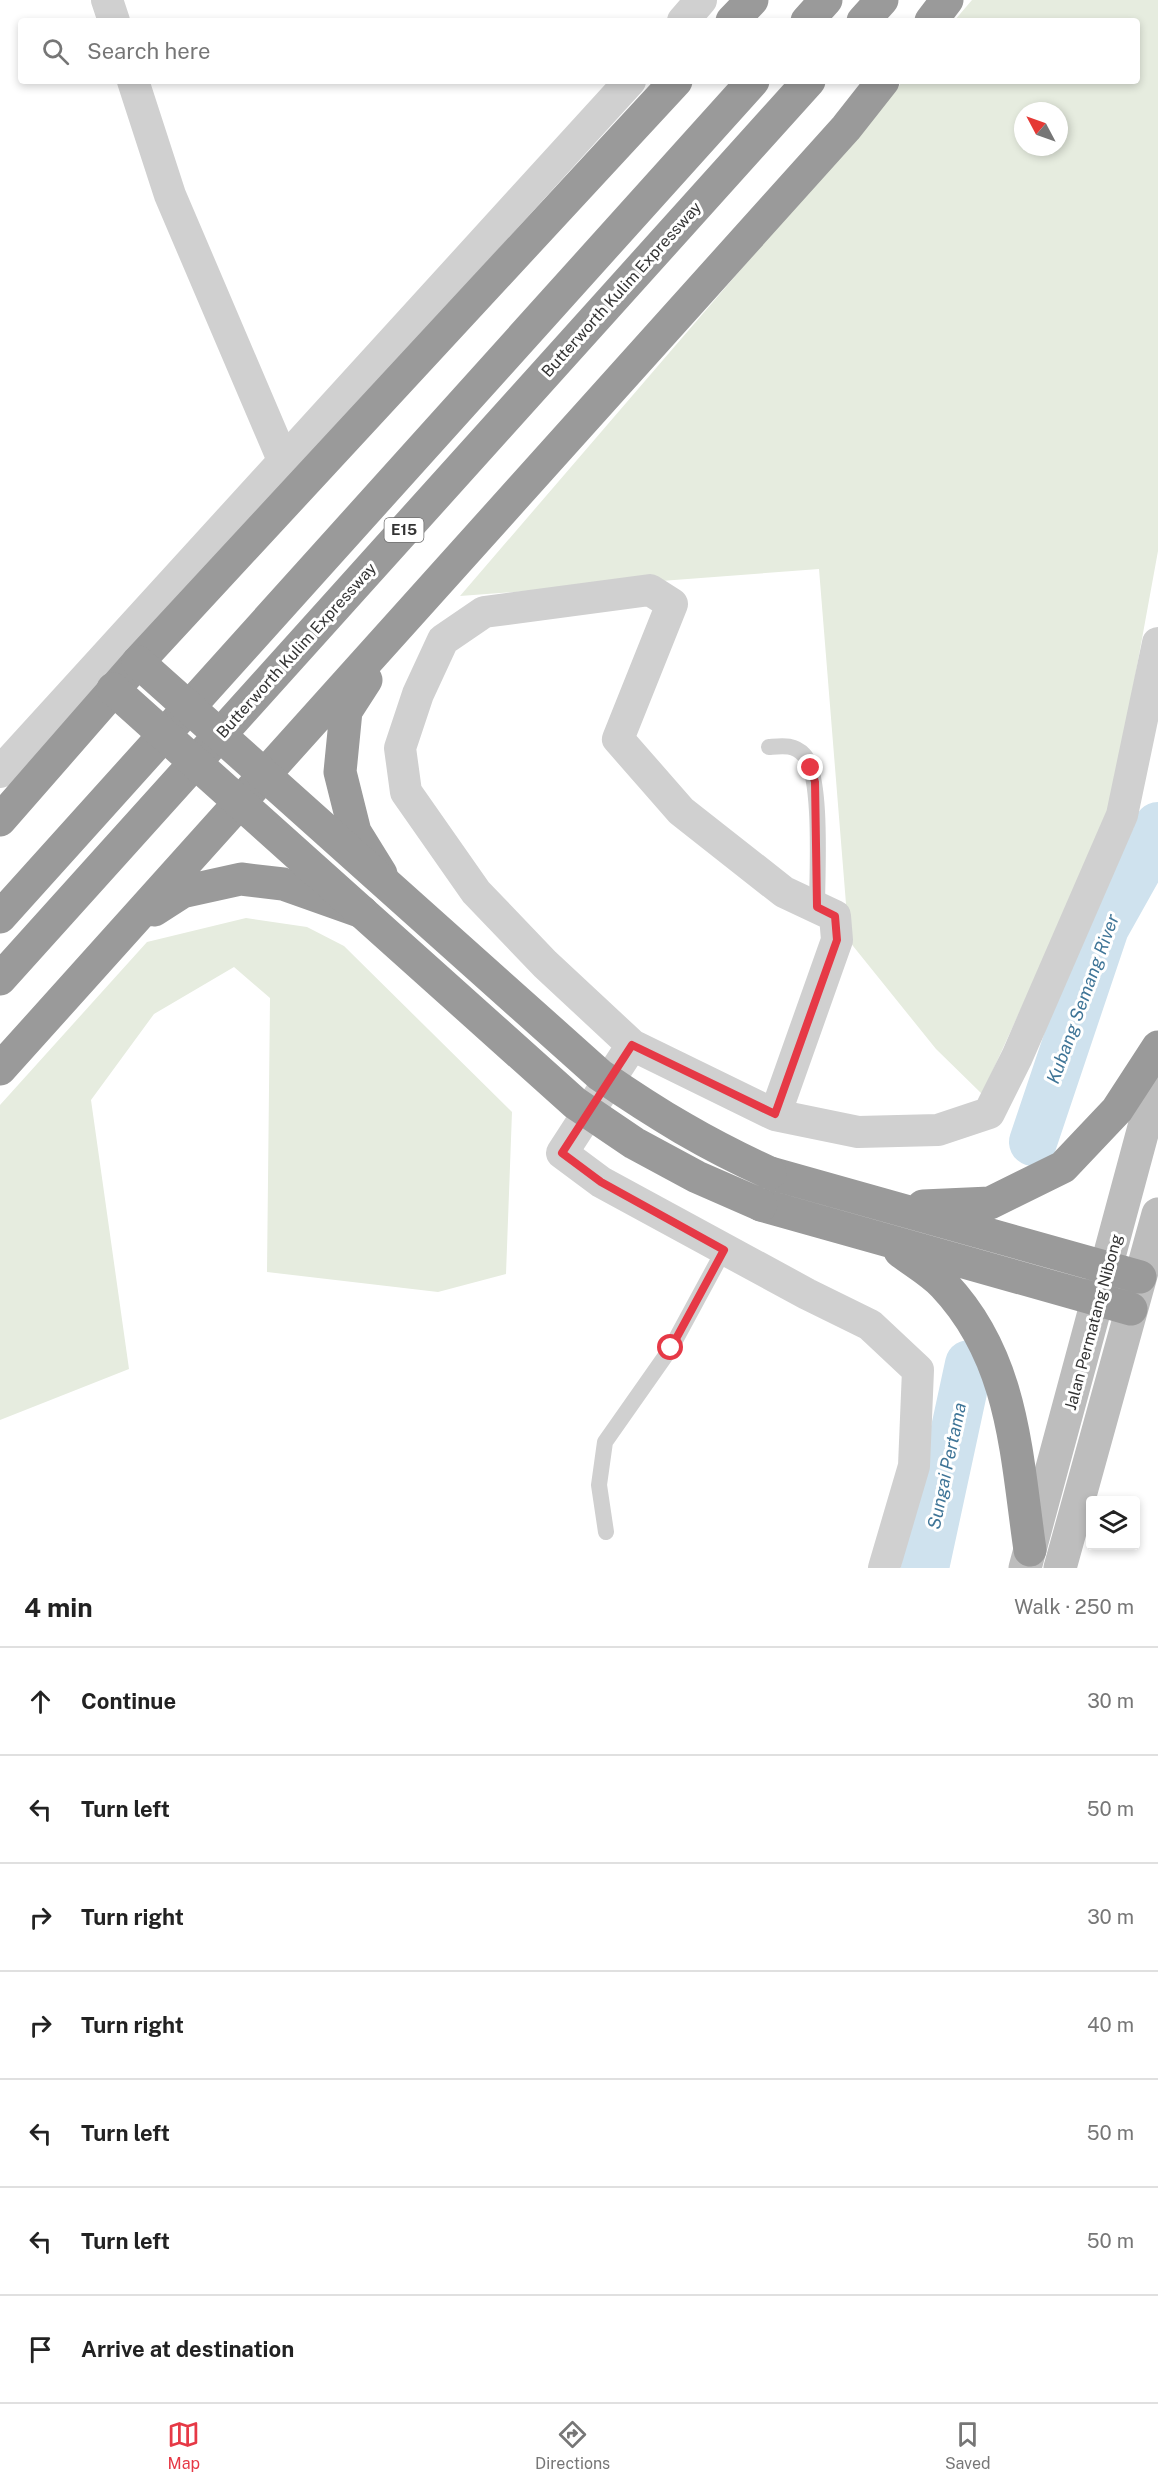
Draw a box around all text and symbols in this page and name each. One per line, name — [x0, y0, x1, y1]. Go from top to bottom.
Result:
search box — [18, 18, 1140, 84]
icon: search — [39, 35, 72, 68]
text: Search here — [87, 38, 211, 64]
north arrow — [1014, 102, 1068, 156]
street label: Butterworth Kulim Expressway — [538, 198, 705, 381]
road number: E15 — [384, 518, 424, 542]
street label: Butterworth Kulim Expressway — [213, 559, 380, 742]
route end — [797, 754, 823, 780]
water label: Kubang Semang River — [1042, 911, 1123, 1086]
street label: Jalan Permatang Nibong — [1061, 1232, 1126, 1412]
route start — [657, 1334, 683, 1360]
water label: Sungai Pertama — [923, 1401, 970, 1531]
map controls — [1086, 1496, 1140, 1550]
button: layers — [1086, 1496, 1140, 1550]
text: 4 min — [24, 1592, 93, 1623]
text: Walk · 250 m — [1014, 1595, 1134, 1619]
icon: ahead — [24, 1685, 57, 1718]
text: Continue — [81, 1688, 176, 1714]
text: 30 m — [1087, 1689, 1134, 1713]
icon: left — [24, 1793, 57, 1826]
text: Turn left — [81, 1796, 170, 1822]
text: 50 m — [1087, 1797, 1134, 1821]
icon: right — [24, 1901, 57, 1934]
text: Turn right — [81, 1904, 184, 1930]
text: 30 m — [1087, 1905, 1134, 1929]
icon: right — [24, 2009, 57, 2042]
text: Turn right — [81, 2012, 184, 2038]
text: 40 m — [1087, 2013, 1134, 2037]
icon: left — [24, 2117, 57, 2150]
text: Turn left — [81, 2120, 170, 2146]
text: 50 m — [1087, 2121, 1134, 2145]
icon: left — [24, 2225, 57, 2258]
text: Turn left — [81, 2228, 170, 2254]
text: 50 m — [1087, 2229, 1134, 2253]
icon: arrive — [24, 2333, 57, 2366]
text: Arrive at destination — [81, 2336, 294, 2362]
tab: Map — [167, 2418, 200, 2473]
tab: Directions — [535, 2418, 610, 2473]
tab: Saved — [945, 2418, 991, 2473]

